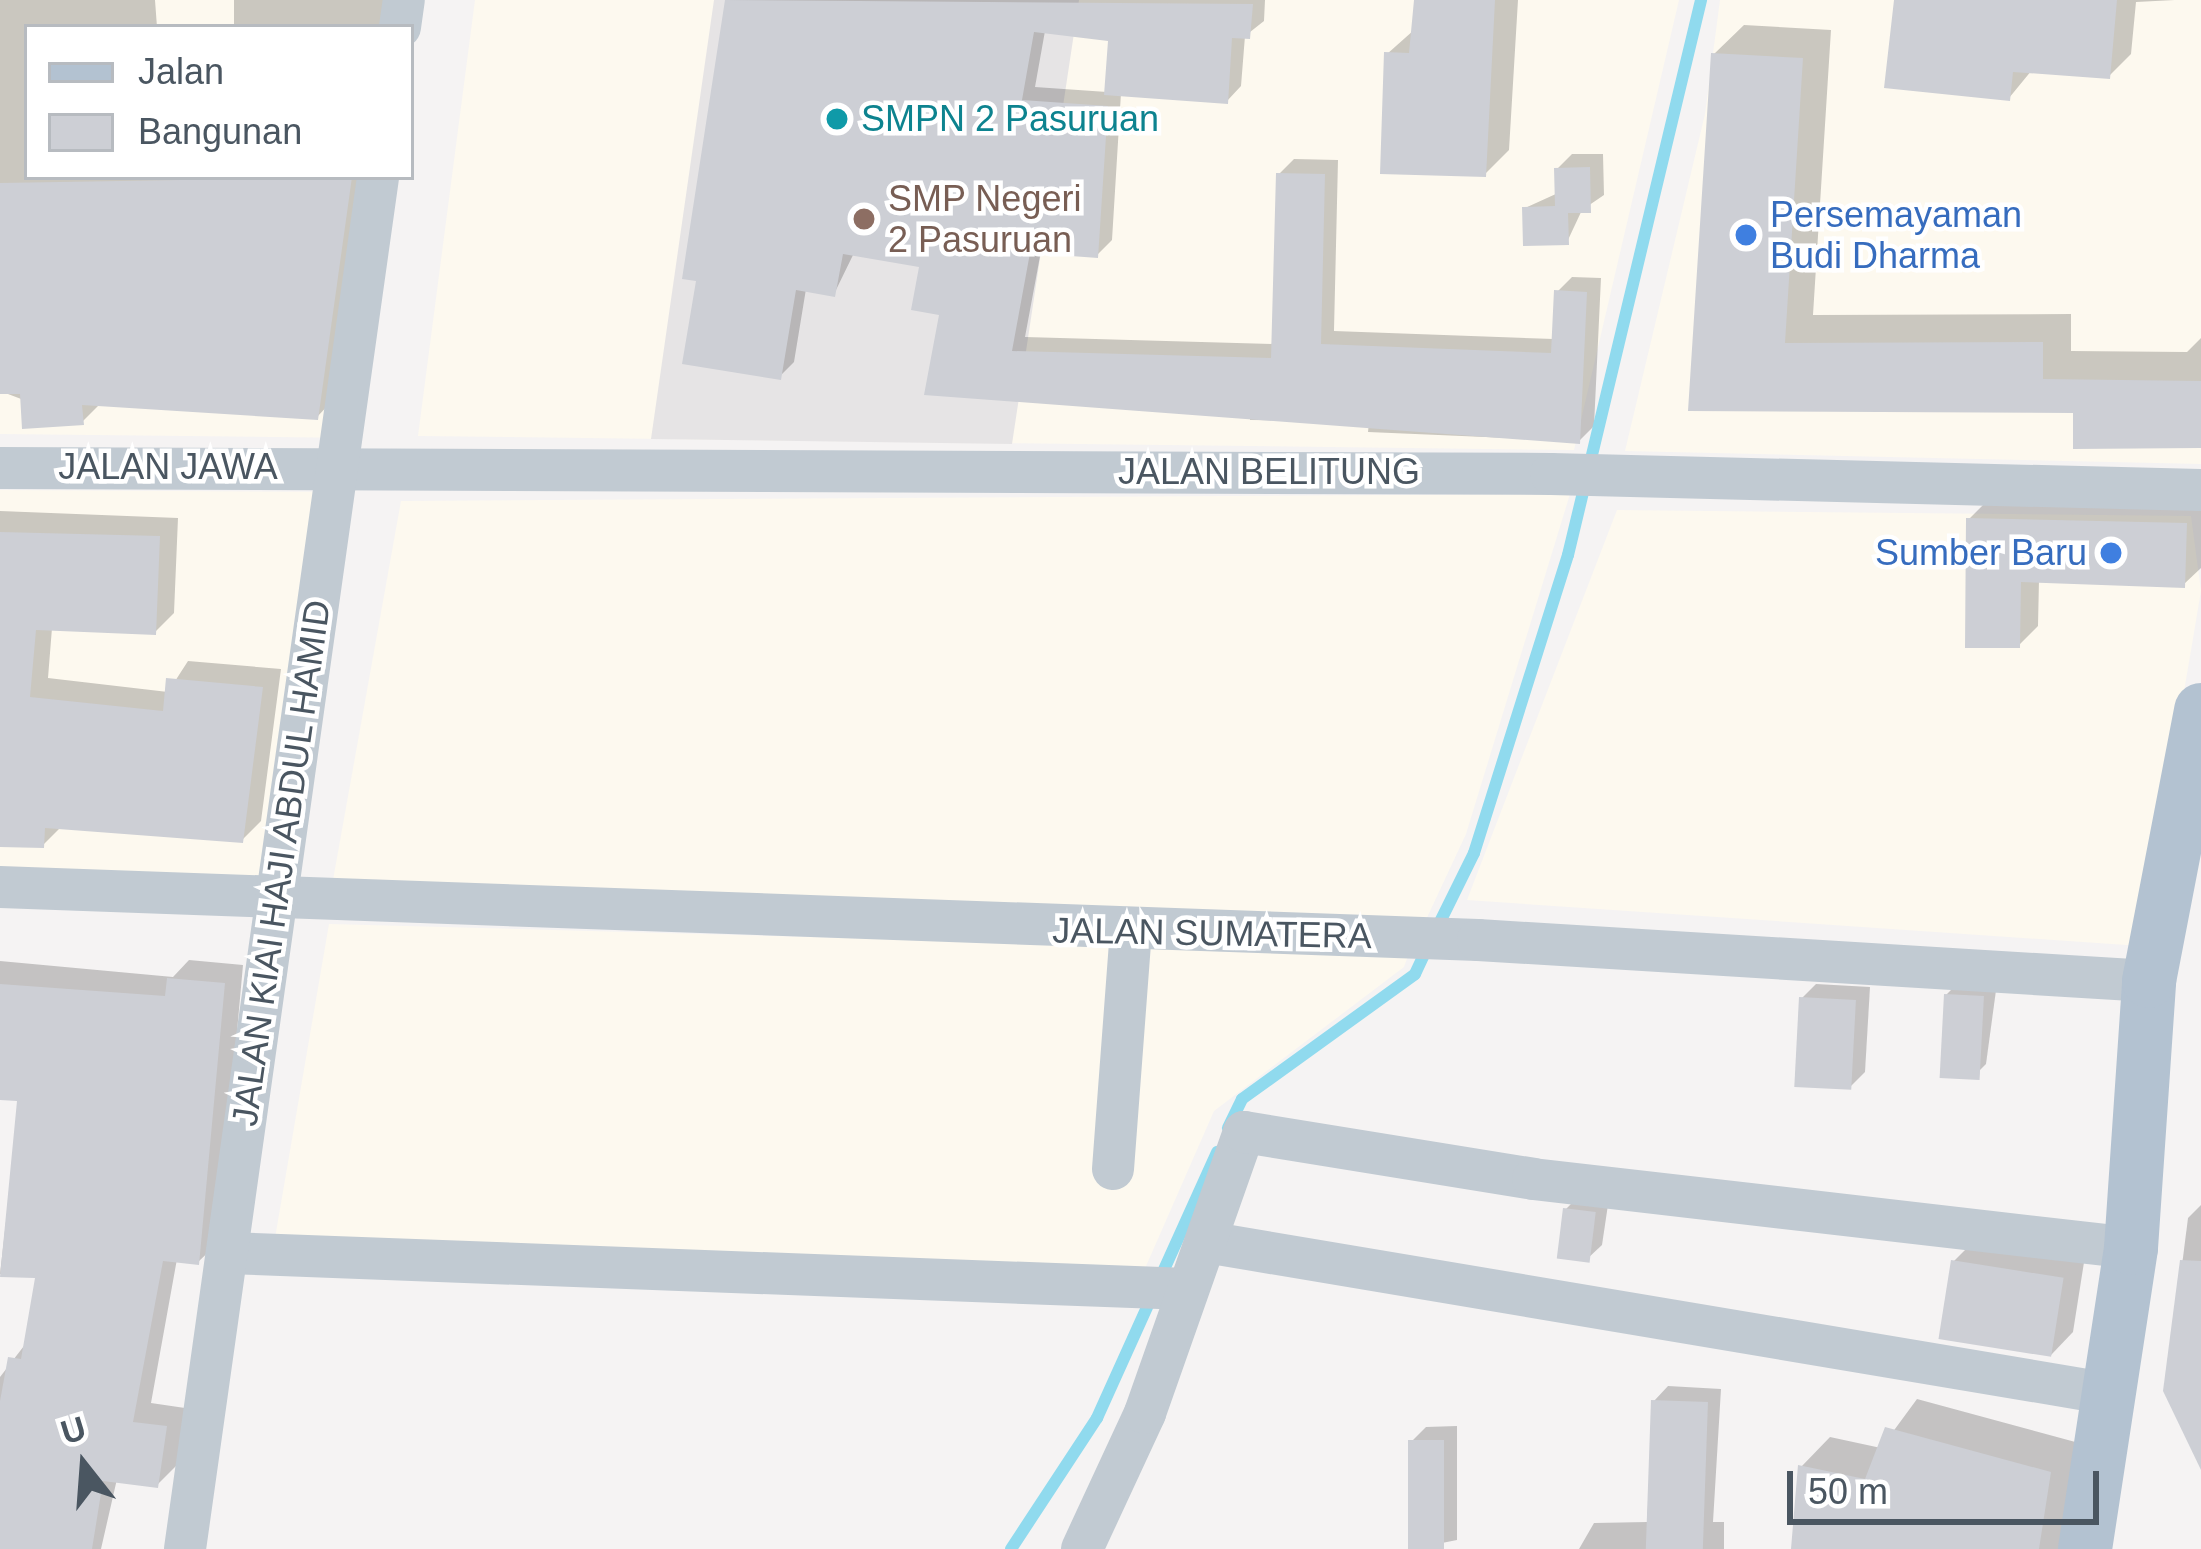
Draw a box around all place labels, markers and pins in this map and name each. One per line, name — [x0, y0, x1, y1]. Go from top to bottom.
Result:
place label: SMPN 2 Pasuruan — [861, 97, 1159, 141]
marker: SMPN 2 Pasuruan — [824, 106, 850, 132]
place label: SMP Negeri 2 Pasuruan — [888, 176, 1082, 261]
place label: Persemayaman Budi Dharma — [1770, 192, 2022, 277]
marker: SMP Negeri 2 Pasuruan — [851, 206, 877, 232]
marker: Persemayaman Budi Dharma — [1733, 222, 1759, 248]
place label: Sumber Baru — [1875, 531, 2087, 575]
marker: Sumber Baru — [2098, 540, 2124, 566]

